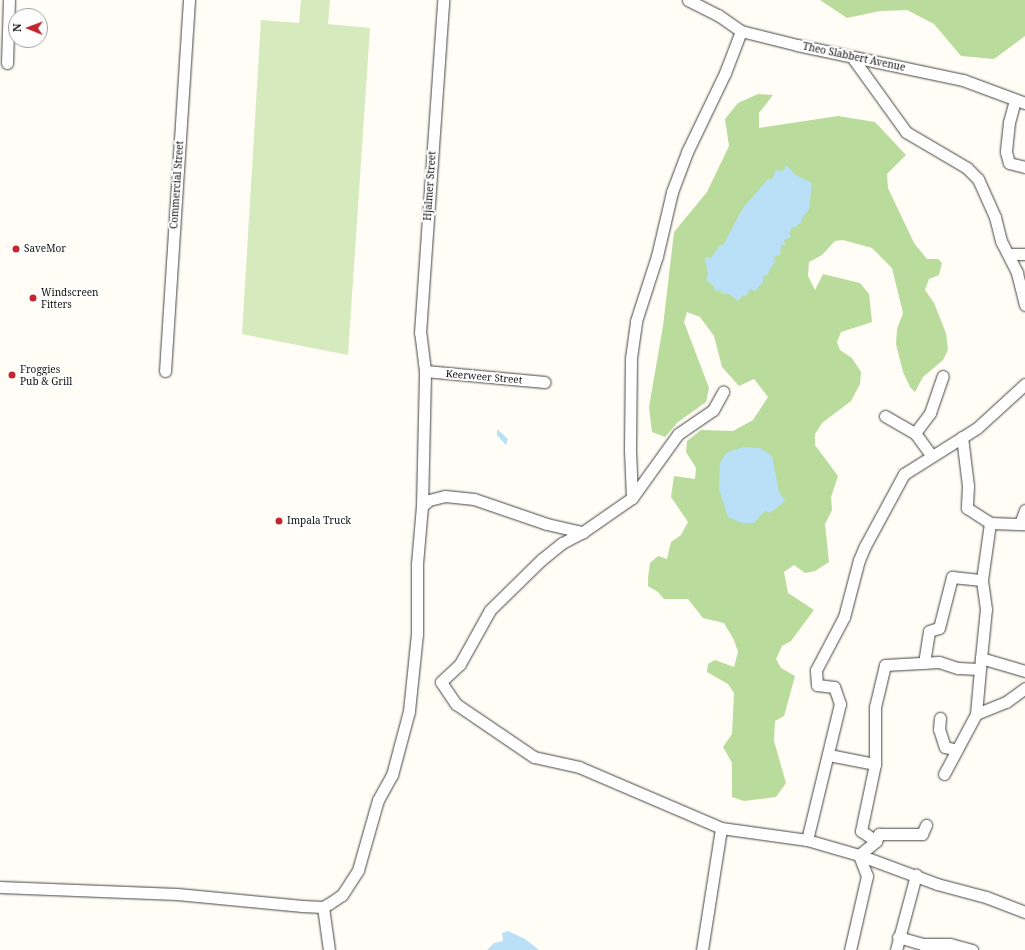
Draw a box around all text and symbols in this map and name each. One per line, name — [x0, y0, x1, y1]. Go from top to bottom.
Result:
north arrow — [8, 8, 48, 48]
text: N — [9, 23, 24, 32]
street label: Theo Slabbert Avenue — [802, 40, 906, 74]
street label: Commercial Street — [168, 141, 186, 229]
street label: Hjalmer Street — [422, 151, 438, 221]
place label: SaveMor — [24, 243, 66, 255]
marker: SaveMor — [11, 244, 21, 254]
place label: Windscreen Fitters — [41, 286, 99, 310]
marker: Windscreen Fitters — [28, 293, 38, 303]
place label: Froggies Pub & Grill — [20, 363, 72, 386]
street label: Keerweer Street — [445, 368, 523, 386]
marker: Froggies Pub & Grill — [7, 370, 17, 380]
place label: Impala Truck — [287, 515, 351, 527]
marker: Impala Truck — [274, 516, 284, 526]

